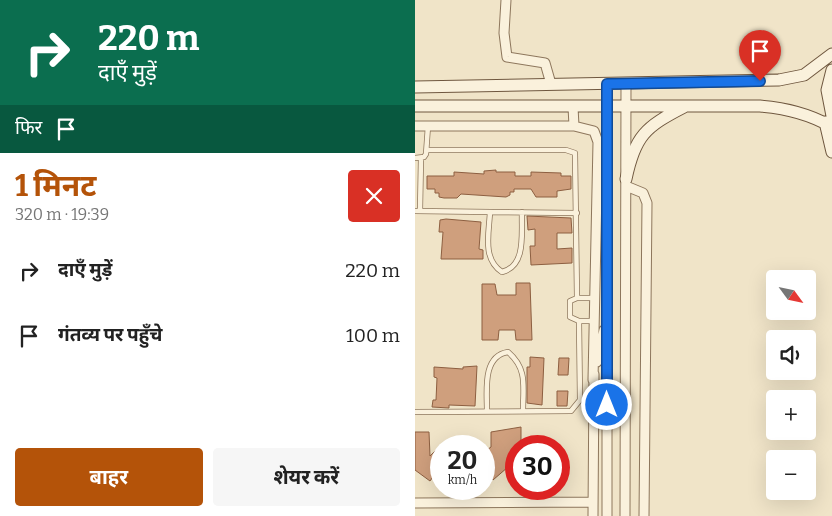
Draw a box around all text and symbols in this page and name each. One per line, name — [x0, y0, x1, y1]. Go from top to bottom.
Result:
text: 220 m — [98, 17, 199, 59]
icon: right — [15, 20, 80, 85]
pin — [739, 30, 781, 81]
icon: arrive — [746, 37, 774, 65]
text: दाएँ मुड़ें — [98, 59, 157, 86]
icon: arrive — [52, 115, 80, 143]
text: फिर — [15, 116, 42, 139]
text: 1 मिनट — [15, 168, 96, 204]
button: close — [348, 170, 400, 222]
text: 320 m · 19:39 — [15, 205, 109, 224]
icon: right — [15, 257, 43, 285]
text: दाएँ मुड़ें — [58, 258, 112, 281]
text: 220 m — [345, 259, 400, 282]
north arrow — [766, 270, 816, 320]
map controls — [766, 270, 816, 500]
icon: arrive — [15, 322, 43, 350]
text: गंतव्य पर पहुँचे — [58, 323, 163, 346]
text: 100 m — [346, 324, 400, 347]
button: sound — [766, 330, 816, 380]
position arrow — [580, 378, 632, 430]
button: + — [766, 390, 816, 440]
speed limit sign: 30 — [505, 435, 570, 500]
text: 20 — [448, 446, 477, 476]
button: बाहर — [15, 448, 203, 506]
button: शेयर करें — [213, 448, 400, 506]
button: − — [766, 450, 816, 500]
text: km/h — [448, 473, 477, 487]

